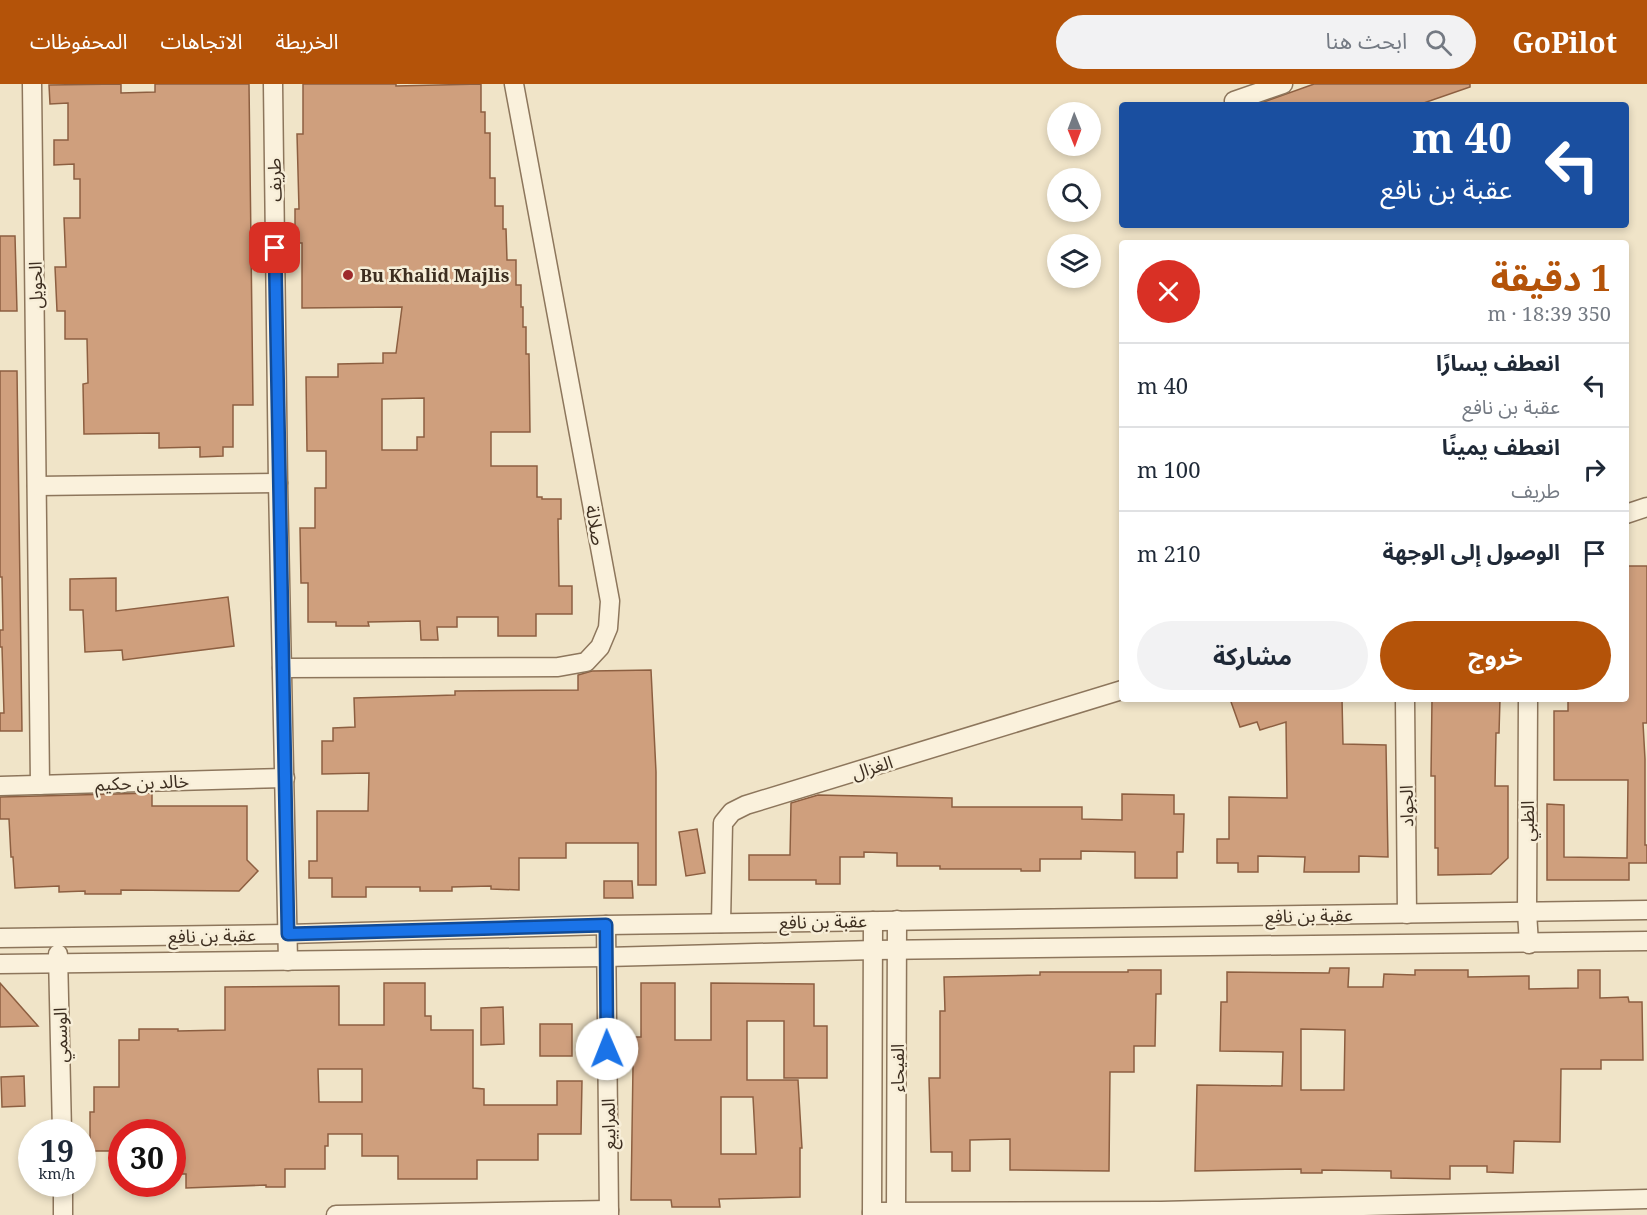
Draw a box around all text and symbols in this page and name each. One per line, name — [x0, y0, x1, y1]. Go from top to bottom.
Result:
search box — [1056, 15, 1476, 69]
text: GoPilot — [1512, 23, 1617, 61]
text: ابحث هنا — [1326, 25, 1407, 55]
icon: search — [1422, 26, 1455, 59]
text: المحفوظات — [30, 27, 127, 55]
text: الاتجاهات — [160, 27, 242, 55]
text: الخريطة — [275, 27, 338, 55]
north arrow — [1047, 102, 1101, 156]
map controls — [1047, 102, 1101, 288]
text: 40 m — [1412, 108, 1512, 165]
icon: left — [1533, 126, 1611, 204]
street label: طريف — [262, 158, 286, 202]
button: search — [1047, 168, 1101, 222]
text: عقبة بن نافع — [1380, 170, 1512, 207]
pin — [249, 222, 300, 273]
icon: arrive — [258, 231, 291, 264]
button: layers — [1047, 234, 1101, 288]
text: 1 دقيقة — [1491, 253, 1611, 302]
button: close — [1137, 260, 1200, 323]
street label: الحويل — [23, 261, 47, 309]
place label: Bu Khalid Majlis — [360, 263, 510, 287]
marker: Bu Khalid Majlis — [341, 268, 355, 282]
text: 350 m · 18:39 — [1488, 300, 1611, 327]
text: انعطف يسارًا — [1436, 347, 1560, 377]
icon: left — [1578, 369, 1611, 402]
text: 40 m — [1137, 370, 1188, 400]
text: عقبة بن نافع — [1462, 393, 1560, 420]
text: انعطف يمينًا — [1442, 431, 1560, 461]
icon: right — [1578, 453, 1611, 486]
text: 100 m — [1137, 454, 1200, 484]
text: طريف — [1511, 477, 1560, 504]
street label: صلالة — [581, 503, 611, 547]
text: الوصول إلى الوجهة — [1382, 536, 1560, 566]
icon: arrive — [1578, 537, 1611, 570]
text: 210 m — [1137, 538, 1200, 568]
button: مشاركة — [1137, 621, 1368, 690]
button: خروج — [1380, 621, 1611, 690]
street label: الغزال — [848, 749, 896, 785]
street label: خالد بن حكيم — [95, 768, 189, 798]
street label: الجواد — [1394, 785, 1418, 827]
street label: الظبي — [1515, 800, 1541, 842]
street label: عقبة بن نافع — [1265, 902, 1353, 931]
street label: عقبة بن نافع — [779, 908, 867, 937]
street label: عقبة بن نافع — [168, 922, 256, 951]
street label: الوسمي — [48, 1007, 75, 1063]
position arrow — [575, 1017, 639, 1081]
street label: الفيحاء — [885, 1044, 909, 1092]
street label: المرابيع — [596, 1098, 623, 1150]
speed limit sign: 30 — [108, 1119, 186, 1197]
text: 19 — [40, 1130, 74, 1171]
text: km/h — [39, 1163, 75, 1183]

